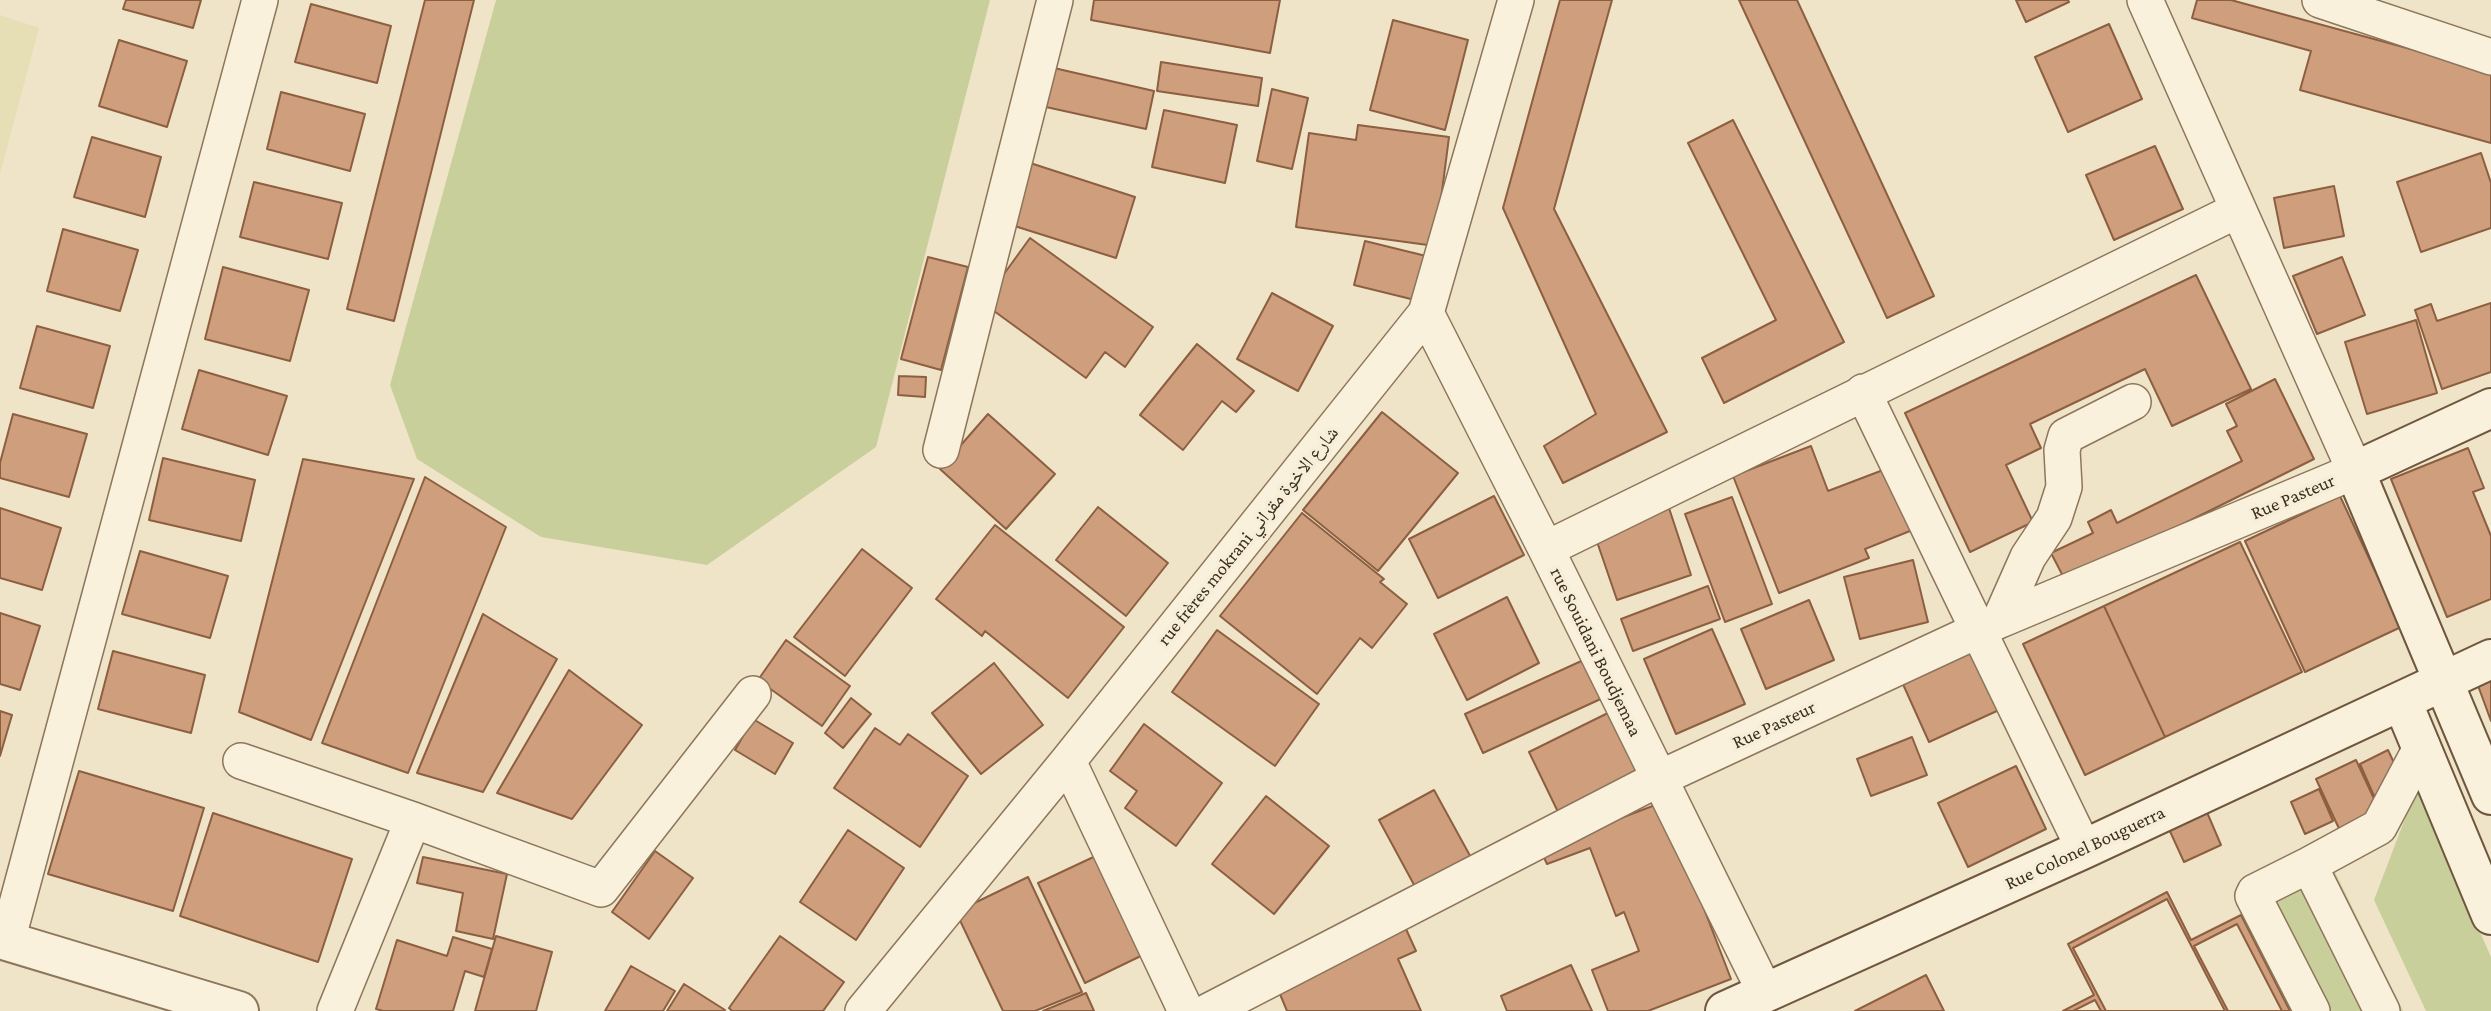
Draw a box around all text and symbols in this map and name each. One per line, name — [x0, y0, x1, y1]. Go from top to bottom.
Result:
street label: rue frères mokrani شارع الاخوة مقراني — [1153, 422, 1343, 650]
street label: Rue Pasteur — [2248, 469, 2338, 525]
street label: rue Souidani Boudjemaa — [1545, 564, 1647, 740]
street label: Rue Pasteur — [1729, 696, 1819, 754]
street label: Rue Colonel Bouguerra — [2001, 801, 2169, 895]

